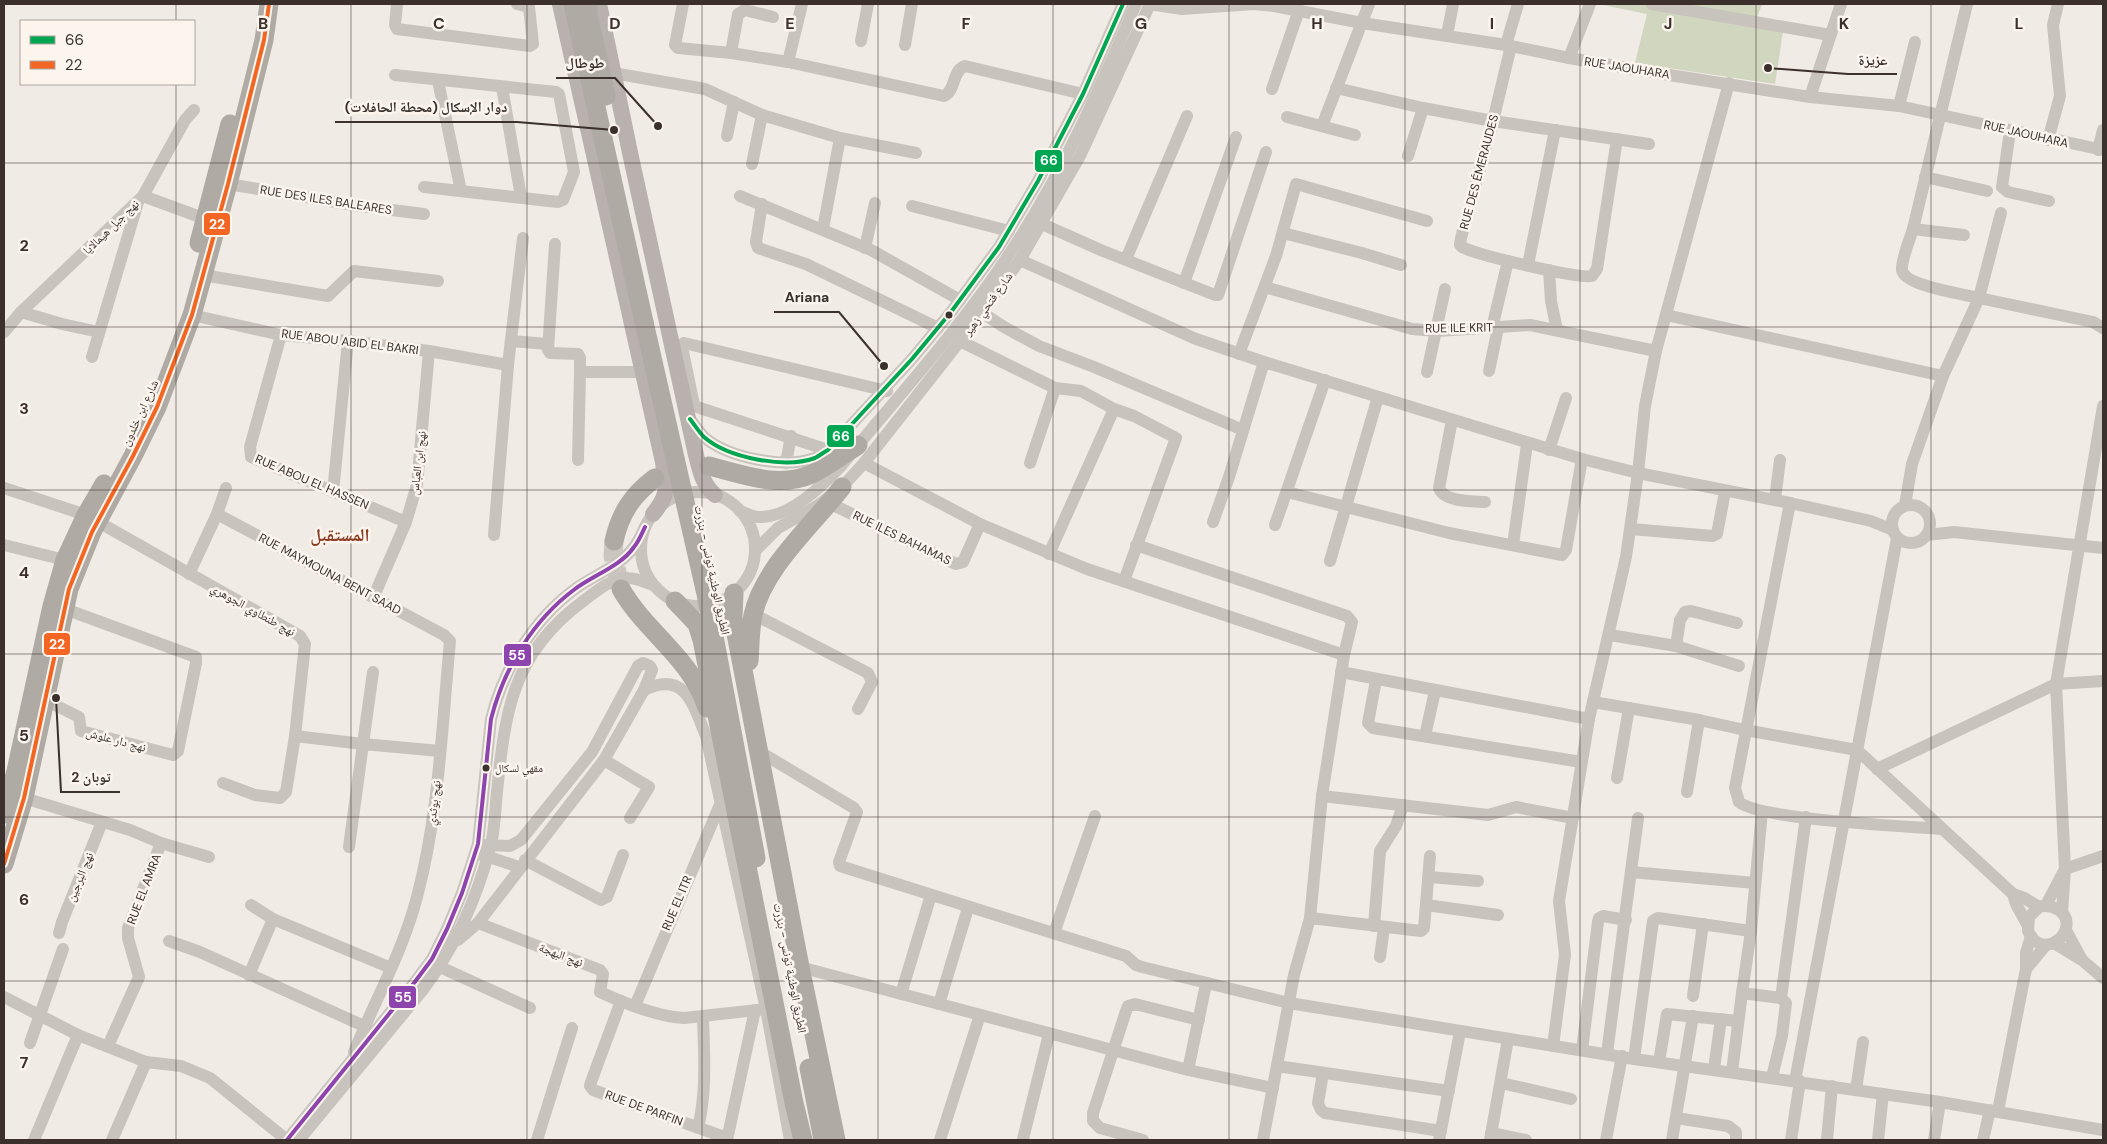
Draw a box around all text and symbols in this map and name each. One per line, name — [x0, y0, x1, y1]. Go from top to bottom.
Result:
text: B — [258, 13, 268, 34]
text: C — [433, 13, 445, 34]
text: D — [609, 13, 621, 34]
text: E — [785, 13, 795, 34]
text: F — [962, 13, 971, 34]
text: G — [1135, 13, 1147, 34]
text: H — [1311, 13, 1323, 34]
text: I — [1490, 13, 1494, 34]
text: J — [1664, 13, 1672, 34]
text: K — [1839, 13, 1850, 34]
text: L — [2015, 13, 2024, 34]
legend — [20, 20, 195, 85]
text: 66 — [65, 30, 84, 50]
callout: عزيزة — [1848, 45, 1897, 74]
callout: طوطال — [556, 49, 615, 78]
text: عزيزة — [1858, 51, 1888, 69]
street label: RUE JAOUHARA — [1583, 53, 1671, 83]
text: طوطال — [566, 54, 604, 72]
text: 22 — [65, 55, 82, 75]
callout: دوار الإسكال (محطة الحافلات) — [335, 93, 517, 122]
text: دوار الإسكال (محطة الحافلات) — [345, 98, 507, 116]
street label: RUE DES ÉMERAUDES — [1456, 113, 1502, 231]
street label: RUE JAOUHARA — [1982, 116, 2070, 152]
line badge: 66 — [1034, 149, 1063, 173]
text: 66 — [1040, 151, 1058, 169]
street label: RUE DES ILES BALEARES — [259, 182, 393, 218]
street label: نهج جبل هيمالايا — [79, 196, 143, 258]
line badge: 22 — [203, 212, 231, 236]
text: 22 — [209, 215, 225, 233]
text: 2 — [19, 235, 29, 256]
street label: شارع فتحي زهير — [959, 269, 1018, 341]
callout: Ariana — [774, 283, 839, 312]
text: Ariana — [785, 288, 829, 306]
unlabelled marker — [944, 310, 954, 320]
street label: RUE ILE KRIT — [1425, 319, 1493, 337]
street label: RUE ABOU ABID EL BAKRI — [280, 326, 420, 358]
street label: شارع ابن خلدون — [118, 377, 162, 449]
text: 3 — [19, 398, 29, 419]
line badge: 66 — [826, 424, 855, 448]
text: 66 — [832, 427, 850, 445]
street label: نهج ابن العباس — [406, 430, 430, 496]
street label: RUE ABOU EL HASSEN — [253, 451, 371, 513]
street label: الطريق الوطنية تونس - بنزرت — [690, 504, 734, 636]
street label: RUE ILES BAHAMAS — [850, 507, 954, 569]
district label: المستقبل — [310, 523, 370, 547]
street label: RUE MAYMOUNA BENT SAAD — [256, 530, 404, 618]
text: 4 — [19, 562, 29, 583]
street label: نهج طنطاوي الجوهري — [207, 580, 298, 642]
line badge: 22 — [43, 632, 71, 656]
text: 22 — [49, 635, 65, 653]
line badge: 55 — [503, 643, 532, 667]
text: 55 — [508, 646, 526, 664]
street label: نهج دار علوش — [84, 724, 148, 756]
text: 5 — [19, 725, 29, 746]
place label: مقهي لسكال — [495, 761, 543, 777]
callout: توبان 2 — [61, 763, 120, 792]
marker: مقهي لسكال — [481, 763, 491, 773]
text: توبان 2 — [71, 768, 111, 786]
street label: نهج بوثدي — [423, 780, 447, 827]
street label: نهج البرجين — [63, 850, 97, 904]
street label: RUE EL AMRA — [123, 851, 165, 927]
street label: RUE EL ITR — [658, 873, 696, 933]
text: 6 — [19, 889, 29, 910]
street label: الطريق الوطنية تونس - بنزرت — [770, 902, 810, 1034]
street label: نهج البهجة — [537, 939, 585, 971]
line badge: 55 — [388, 985, 417, 1009]
text: 55 — [394, 988, 412, 1006]
text: 7 — [20, 1052, 29, 1073]
street label: RUE DE PARFIN — [603, 1087, 685, 1129]

